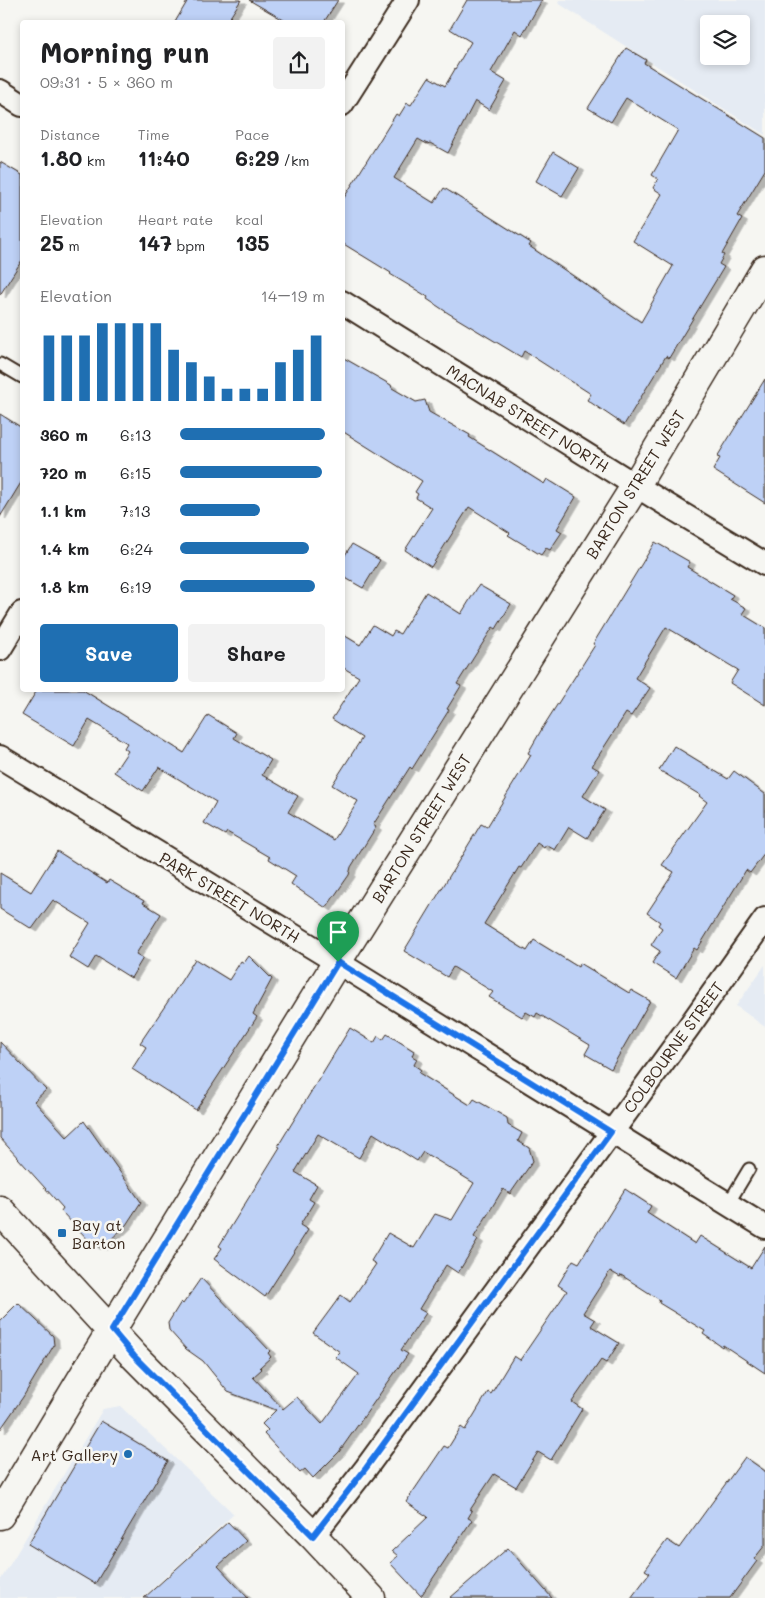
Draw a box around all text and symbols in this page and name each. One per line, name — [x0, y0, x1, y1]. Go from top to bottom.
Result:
map controls — [700, 15, 750, 65]
button: layers — [700, 15, 750, 65]
text: Morning run — [40, 34, 209, 70]
button: share — [273, 37, 325, 89]
text: 09:31 · 5 × 360 m — [40, 71, 173, 92]
text: Distance — [40, 125, 100, 144]
text: Time — [138, 125, 170, 144]
text: Pace — [235, 125, 270, 144]
text: 1.80 — [40, 144, 82, 171]
text: 11:40 — [138, 144, 190, 171]
text: 6:29 — [235, 144, 279, 171]
text: km — [82, 151, 105, 170]
text: /km — [279, 151, 310, 170]
text: Elevation — [40, 210, 103, 229]
text: Heart rate — [138, 210, 213, 229]
text: kcal — [235, 210, 263, 229]
text: 25 — [40, 229, 64, 256]
text: 147 — [138, 229, 172, 256]
text: 135 — [235, 229, 270, 256]
text: m — [64, 236, 80, 255]
text: bpm — [172, 236, 205, 255]
text: Elevation — [40, 285, 112, 306]
text: 14–19 m — [261, 285, 325, 306]
street label: MACNAB STREET NORTH — [443, 359, 613, 477]
street label: BARTON STREET WEST — [581, 406, 689, 562]
text: 360 m — [40, 424, 88, 445]
text: 6:13 — [120, 424, 151, 445]
text: 720 m — [40, 462, 87, 483]
text: 6:15 — [120, 462, 151, 483]
text: 1.1 km — [40, 500, 86, 521]
text: 7:13 — [120, 500, 150, 521]
text: 1.4 km — [40, 538, 89, 559]
text: 6:24 — [120, 538, 153, 559]
text: 1.8 km — [40, 576, 89, 597]
text: 6:19 — [120, 576, 151, 597]
button: Save — [40, 624, 178, 682]
button: Share — [188, 624, 325, 682]
street label: BARTON STREET WEST — [367, 750, 475, 906]
street label: PARK STREET NORTH — [156, 847, 304, 947]
pin — [317, 911, 359, 962]
icon: arrive — [324, 918, 352, 946]
street label: COLBOURNE STREET — [618, 977, 728, 1117]
place label: Bay at Barton — [72, 1214, 125, 1253]
marker: Bay at Barton — [56, 1227, 68, 1239]
place label: Art Gallery — [31, 1444, 118, 1465]
marker: Art Gallery — [122, 1448, 134, 1460]

